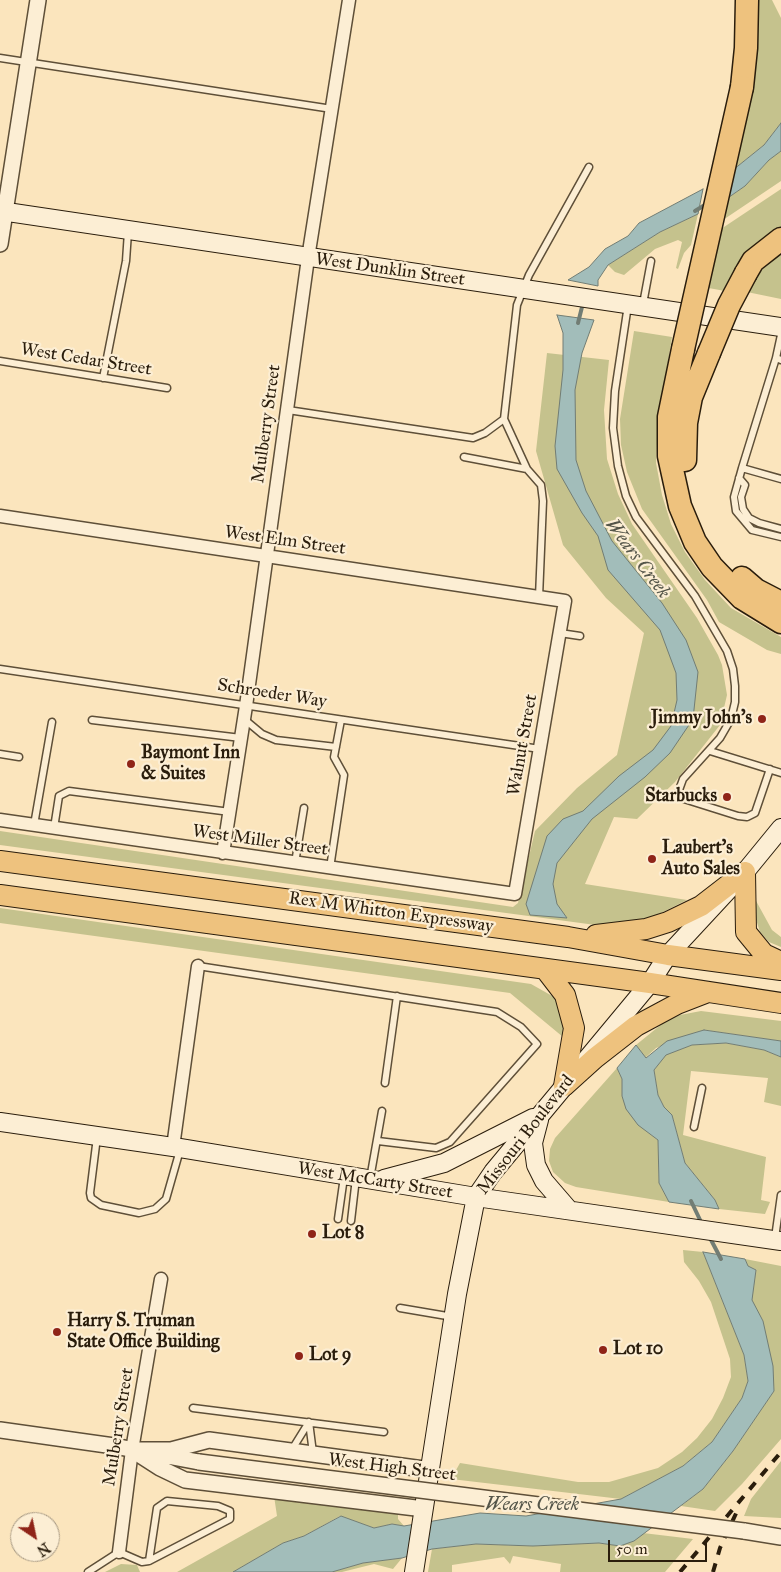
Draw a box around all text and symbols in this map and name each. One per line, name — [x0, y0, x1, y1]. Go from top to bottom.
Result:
street label: West Dunklin Street — [314, 249, 466, 291]
street label: West Cedar Street — [19, 339, 153, 381]
street label: Mulberry Street — [248, 363, 286, 485]
water label: Wears Creek — [600, 515, 674, 603]
street label: West Elm Street — [223, 522, 347, 560]
street label: Schroeder Way — [216, 675, 328, 713]
street label: Walnut Street — [503, 692, 543, 798]
place label: Jimmy John's — [651, 708, 752, 730]
marker: Jimmy John's — [756, 713, 768, 725]
place label: Baymont Inn & Suites — [141, 743, 240, 786]
marker: Baymont Inn & Suites — [125, 758, 137, 770]
place label: Starbucks — [645, 786, 717, 808]
marker: Starbucks — [721, 791, 733, 803]
street label: West Miller Street — [191, 821, 329, 861]
place label: Laubert's Auto Sales — [662, 838, 740, 881]
marker: Laubert's Auto Sales — [646, 853, 658, 865]
street label: Rex M Whitton Expressway — [287, 888, 495, 938]
street label: Missouri Boulevard — [473, 1071, 579, 1199]
street label: West McCarty Street — [296, 1158, 454, 1204]
place label: Lot 8 — [322, 1223, 364, 1245]
marker: Lot 8 — [306, 1228, 318, 1240]
place label: Harry S. Truman State Office Building — [67, 1311, 219, 1354]
marker: Harry S. Truman State Office Building — [51, 1326, 63, 1338]
place label: Lot 10 — [613, 1339, 663, 1361]
marker: Lot 10 — [597, 1344, 609, 1356]
place label: Lot 9 — [309, 1345, 351, 1367]
marker: Lot 9 — [293, 1350, 305, 1362]
street label: Mulberry Street — [99, 1366, 139, 1488]
street label: West High Street — [327, 1449, 457, 1487]
water label: Wears Creek — [485, 1494, 579, 1516]
north arrow — [10, 1512, 60, 1562]
scale bar — [611, 1530, 710, 1562]
text: N — [33, 1539, 53, 1559]
text: 50 m — [616, 1540, 648, 1558]

